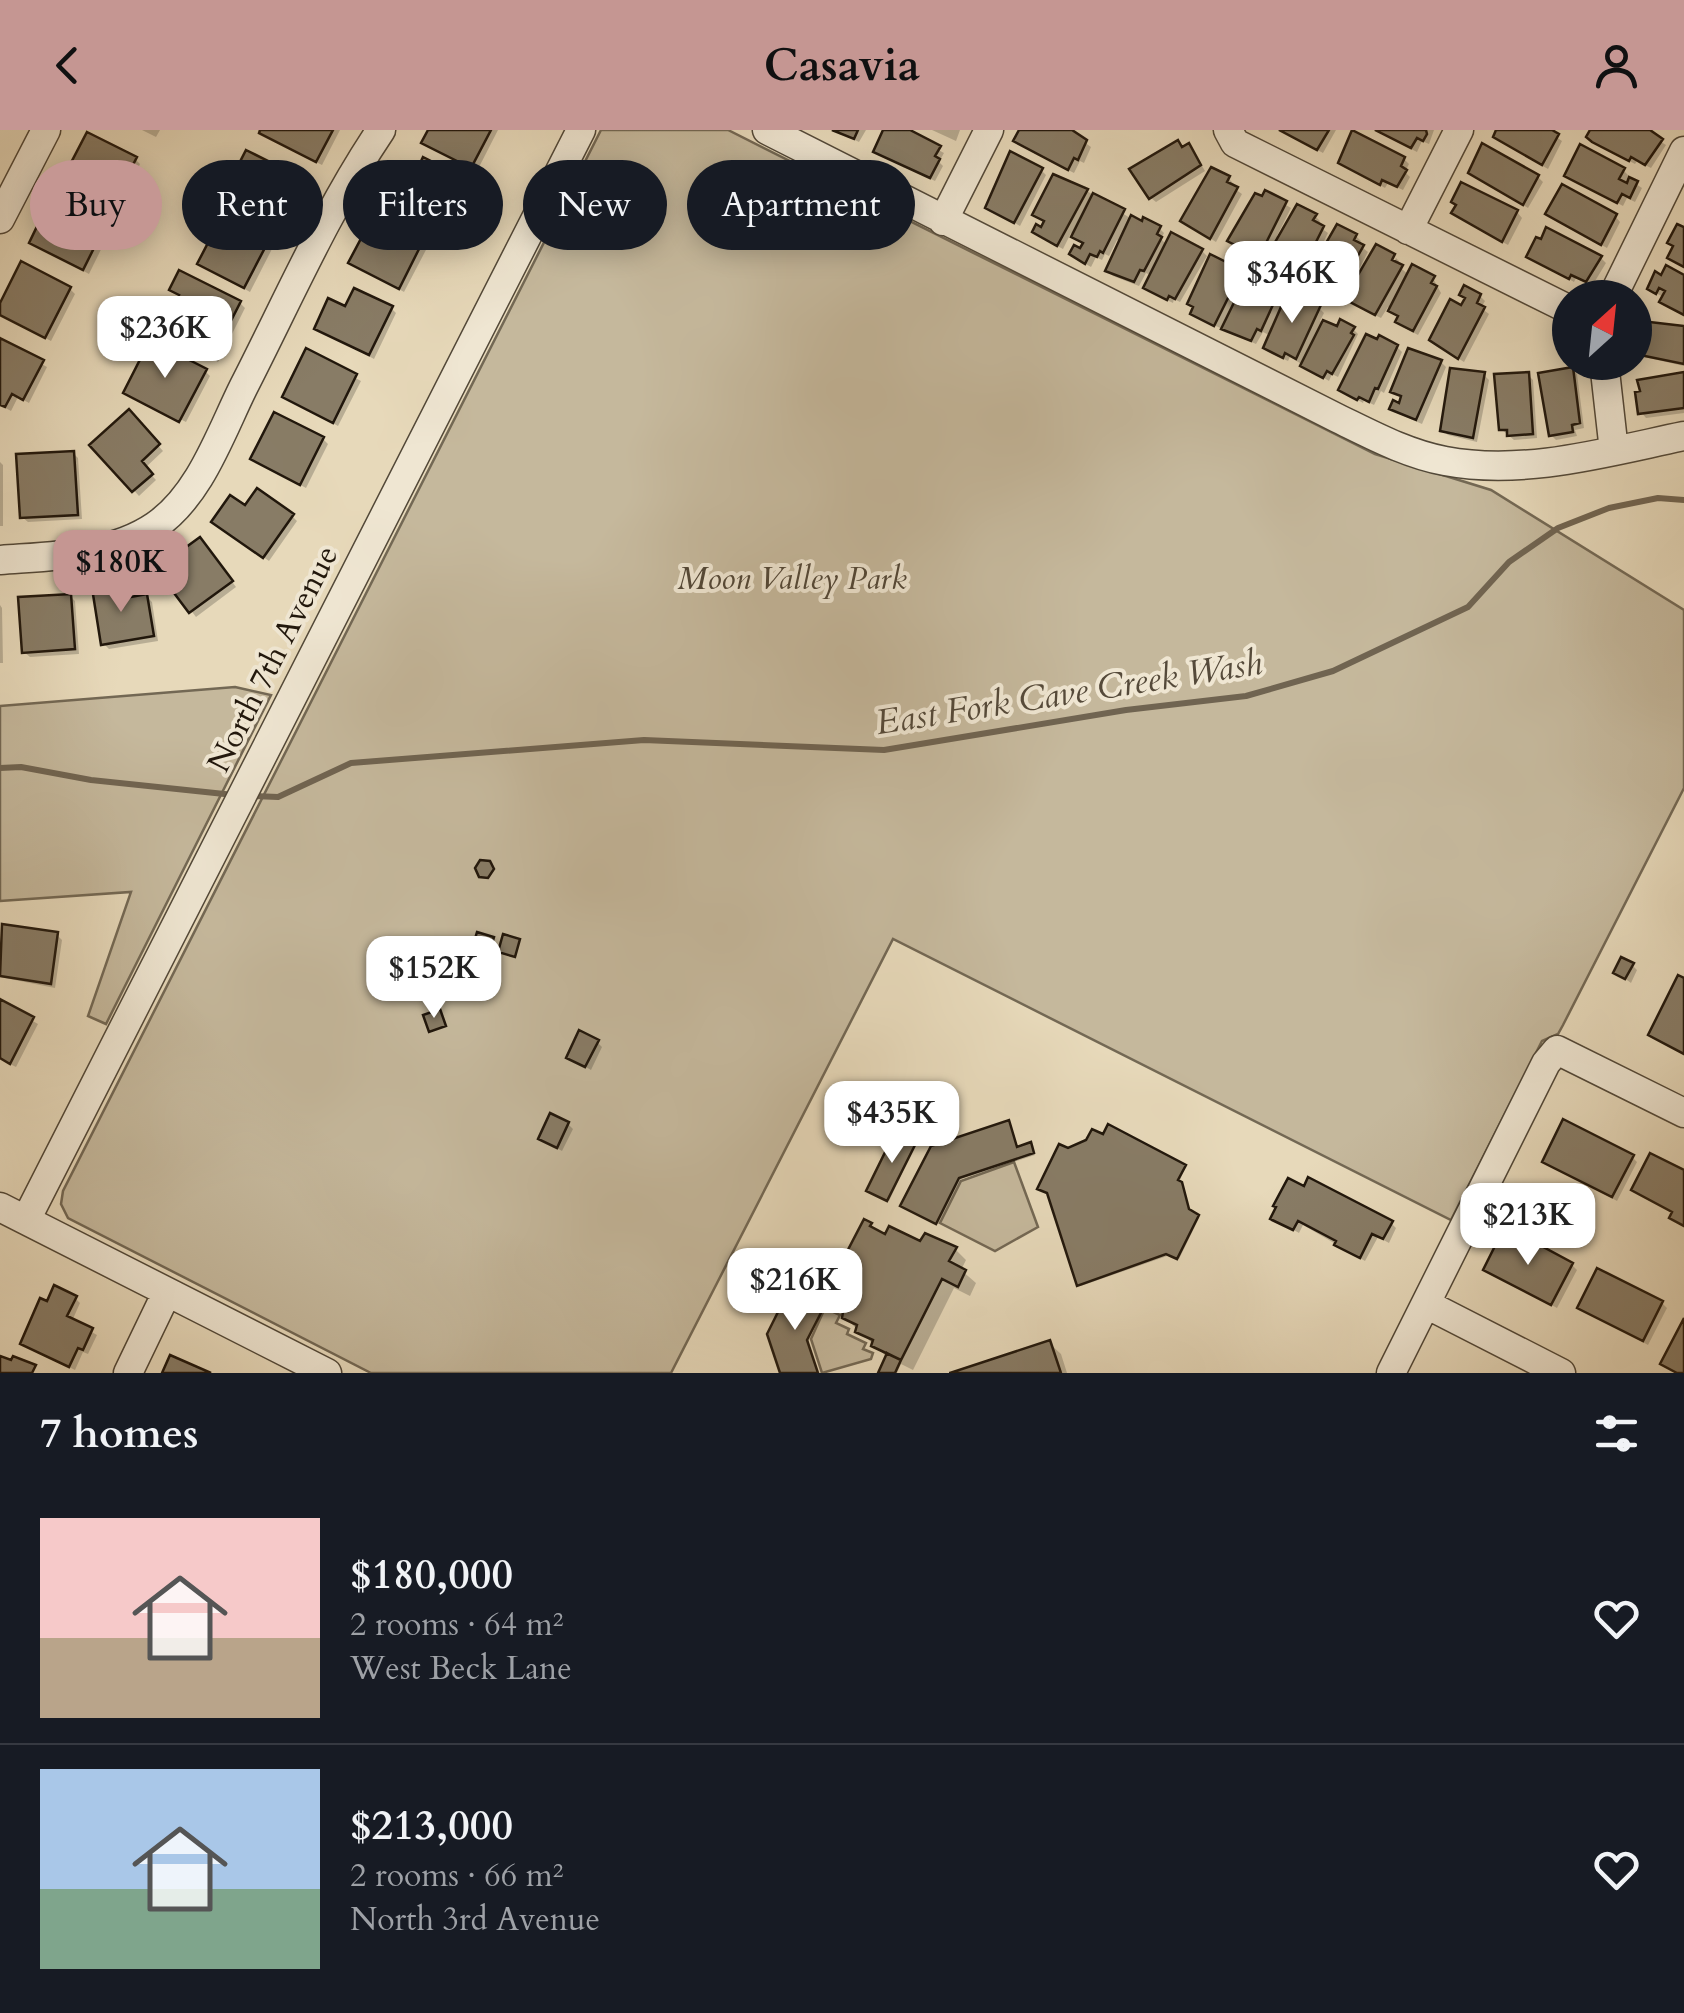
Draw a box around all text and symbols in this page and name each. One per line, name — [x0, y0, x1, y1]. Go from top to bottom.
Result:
text: Casavia — [764, 35, 920, 96]
icon: back — [40, 38, 95, 93]
icon: person — [1589, 38, 1644, 93]
chip: Buy — [30, 160, 162, 250]
chip: Rent — [182, 160, 323, 250]
chip: Filters — [343, 160, 503, 250]
chip: New — [523, 160, 667, 250]
chip: Apartment — [687, 160, 915, 250]
pin: $346K — [1222, 241, 1362, 326]
text: $346K — [1246, 251, 1338, 295]
north arrow — [1552, 280, 1652, 380]
map controls — [1552, 280, 1652, 380]
pin: $236K — [95, 296, 235, 381]
text: $236K — [119, 306, 211, 350]
pin: $180K — [51, 530, 191, 615]
street label: North 7th Avenue — [197, 538, 349, 780]
text: $180K — [75, 540, 167, 584]
park label: Moon Valley Park — [677, 557, 907, 601]
water label: East Fork Cave Creek Wash — [873, 639, 1266, 747]
pin: $152K — [364, 936, 504, 1021]
text: $152K — [388, 946, 480, 990]
pin: $435K — [822, 1081, 962, 1166]
text: $435K — [846, 1091, 938, 1135]
pin: $213K — [1458, 1183, 1598, 1268]
text: $213K — [1482, 1193, 1574, 1237]
pin: $216K — [725, 1248, 865, 1333]
text: $216K — [749, 1258, 841, 1302]
text: 7 homes — [40, 1405, 198, 1462]
icon: filters — [1589, 1406, 1644, 1461]
text: $180,000 — [350, 1546, 513, 1603]
icon: home — [120, 1558, 240, 1678]
icon: heart — [1589, 1591, 1644, 1646]
text: 2 rooms · 64 m² — [350, 1603, 563, 1647]
text: West Beck Lane — [350, 1647, 572, 1691]
text: $213,000 — [350, 1797, 513, 1854]
icon: home — [120, 1809, 240, 1929]
icon: heart — [1589, 1842, 1644, 1897]
text: 2 rooms · 66 m² — [350, 1854, 563, 1898]
text: North 3rd Avenue — [350, 1898, 600, 1942]

